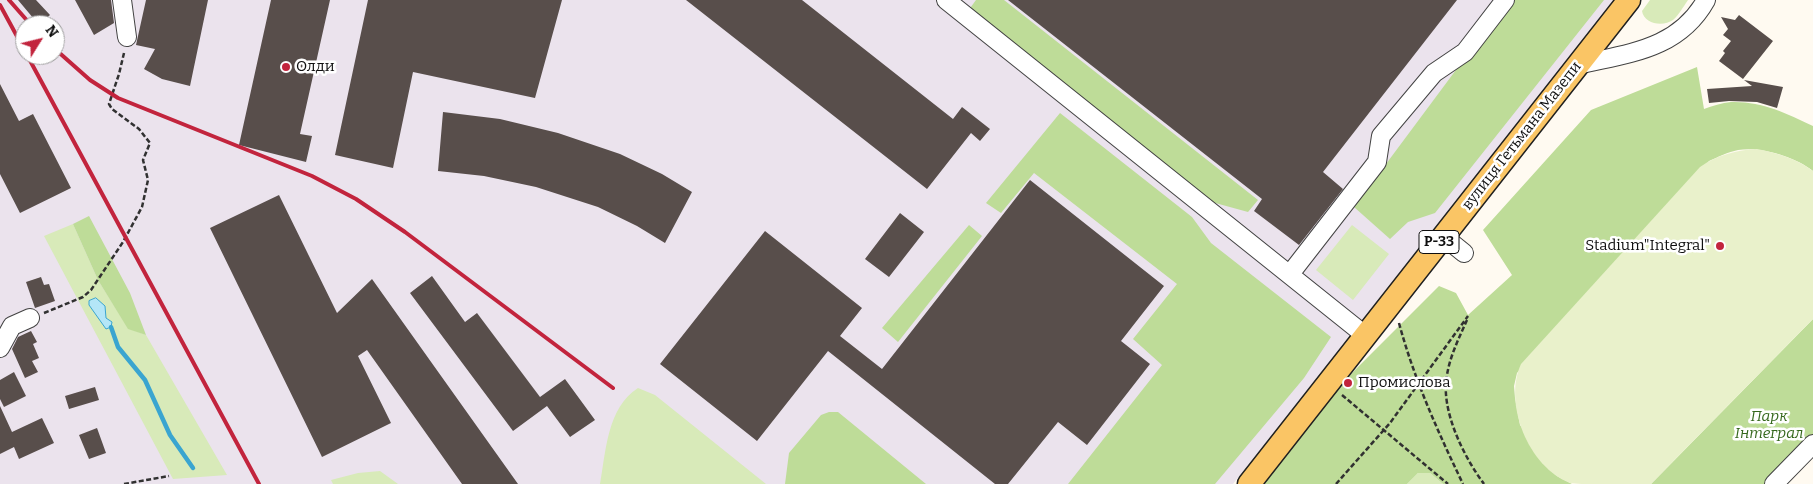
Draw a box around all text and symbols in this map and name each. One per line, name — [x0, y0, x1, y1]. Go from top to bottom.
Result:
north arrow — [15, 15, 65, 65]
text: N — [42, 22, 62, 41]
place label: Олди — [296, 58, 335, 76]
street label: вулиця Гетьмана Мазепи — [1459, 58, 1585, 214]
marker: Олди — [280, 61, 292, 73]
road number: Р-33 — [1419, 230, 1459, 253]
place label: Stadium"Integral" — [1585, 237, 1710, 255]
marker: Stadium"Integral" — [1714, 240, 1726, 252]
place label: Промислова — [1358, 374, 1450, 392]
marker: Промислова — [1342, 377, 1354, 389]
park label: Парк Інтеграл — [1735, 408, 1803, 443]

